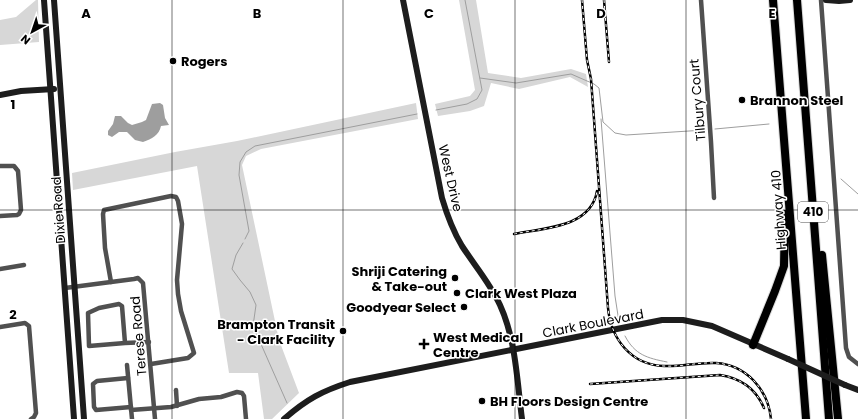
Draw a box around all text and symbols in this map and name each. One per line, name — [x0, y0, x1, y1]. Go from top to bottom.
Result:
text: A — [81, 4, 91, 23]
text: B — [253, 4, 262, 23]
text: C — [424, 4, 434, 23]
text: D — [596, 4, 606, 23]
text: E — [768, 4, 776, 23]
north arrow — [12, 12, 52, 52]
text: N — [17, 31, 34, 48]
place label: Rogers — [181, 52, 227, 71]
marker: Rogers — [168, 56, 178, 66]
street label: Tilbury Court — [684, 58, 711, 142]
place label: Brannon Steel — [750, 91, 844, 110]
text: 1 — [11, 95, 15, 114]
marker: Brannon Steel — [737, 95, 747, 105]
street label: West Drive — [434, 143, 467, 214]
street label: Highway 410 — [766, 169, 791, 251]
street label: Dixie Road — [47, 176, 70, 244]
road number: 410 — [798, 202, 828, 222]
place label: Shriji Catering & Take-out — [351, 262, 447, 296]
marker: Shriji Catering & Take-out — [450, 273, 460, 283]
place label: Clark West Plaza — [465, 284, 577, 303]
marker: Clark West Plaza — [452, 288, 462, 298]
street label: Terese Road — [126, 295, 151, 377]
place label: Goodyear Select — [346, 298, 456, 317]
marker: Goodyear Select — [459, 302, 469, 312]
street label: Clark Boulevard — [541, 304, 645, 343]
text: 2 — [9, 305, 17, 324]
place label: Brampton Transit - Clark Facility — [217, 315, 336, 349]
marker: Brampton Transit - Clark Facility — [338, 326, 348, 336]
place label: West Medical Centre — [433, 328, 523, 362]
marker: West Medical Centre — [418, 338, 430, 350]
place label: BH Floors Design Centre — [490, 392, 648, 411]
marker: BH Floors Design Centre — [477, 396, 487, 406]

